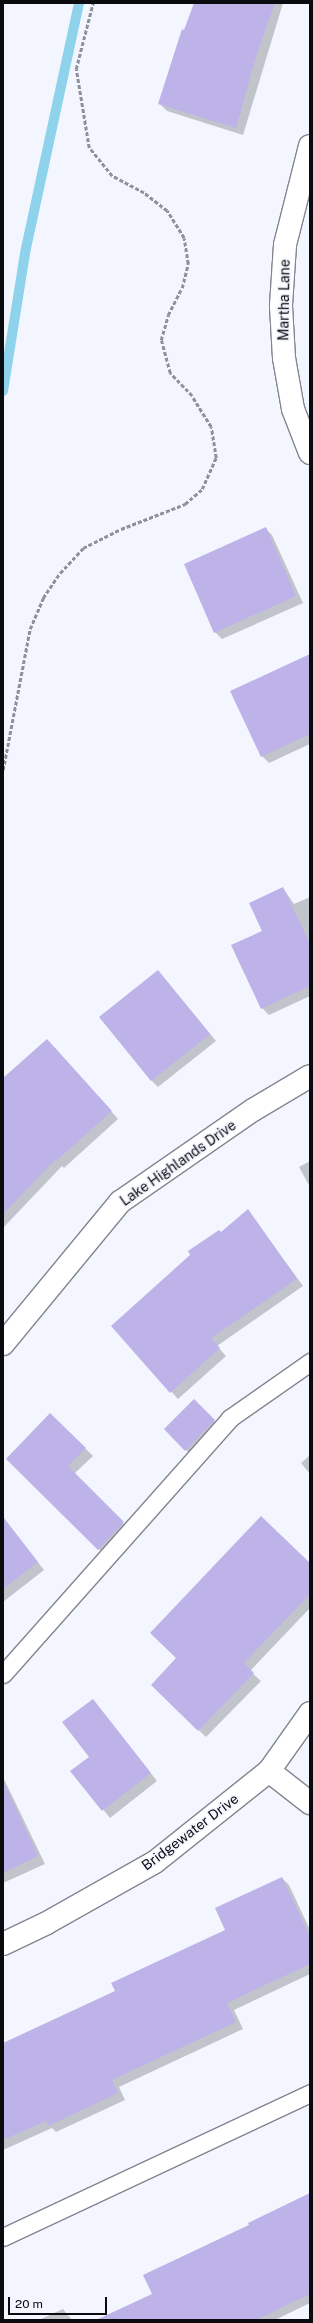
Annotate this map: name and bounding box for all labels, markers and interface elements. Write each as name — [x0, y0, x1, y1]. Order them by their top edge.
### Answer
street label: Martha Lane — [275, 259, 293, 341]
street label: Lake Highlands Drive — [117, 1117, 239, 1209]
street label: Bridgewater Drive — [138, 1790, 242, 1874]
scale bar — [10, 2289, 109, 2315]
text: 20 m — [15, 2297, 43, 2311]

